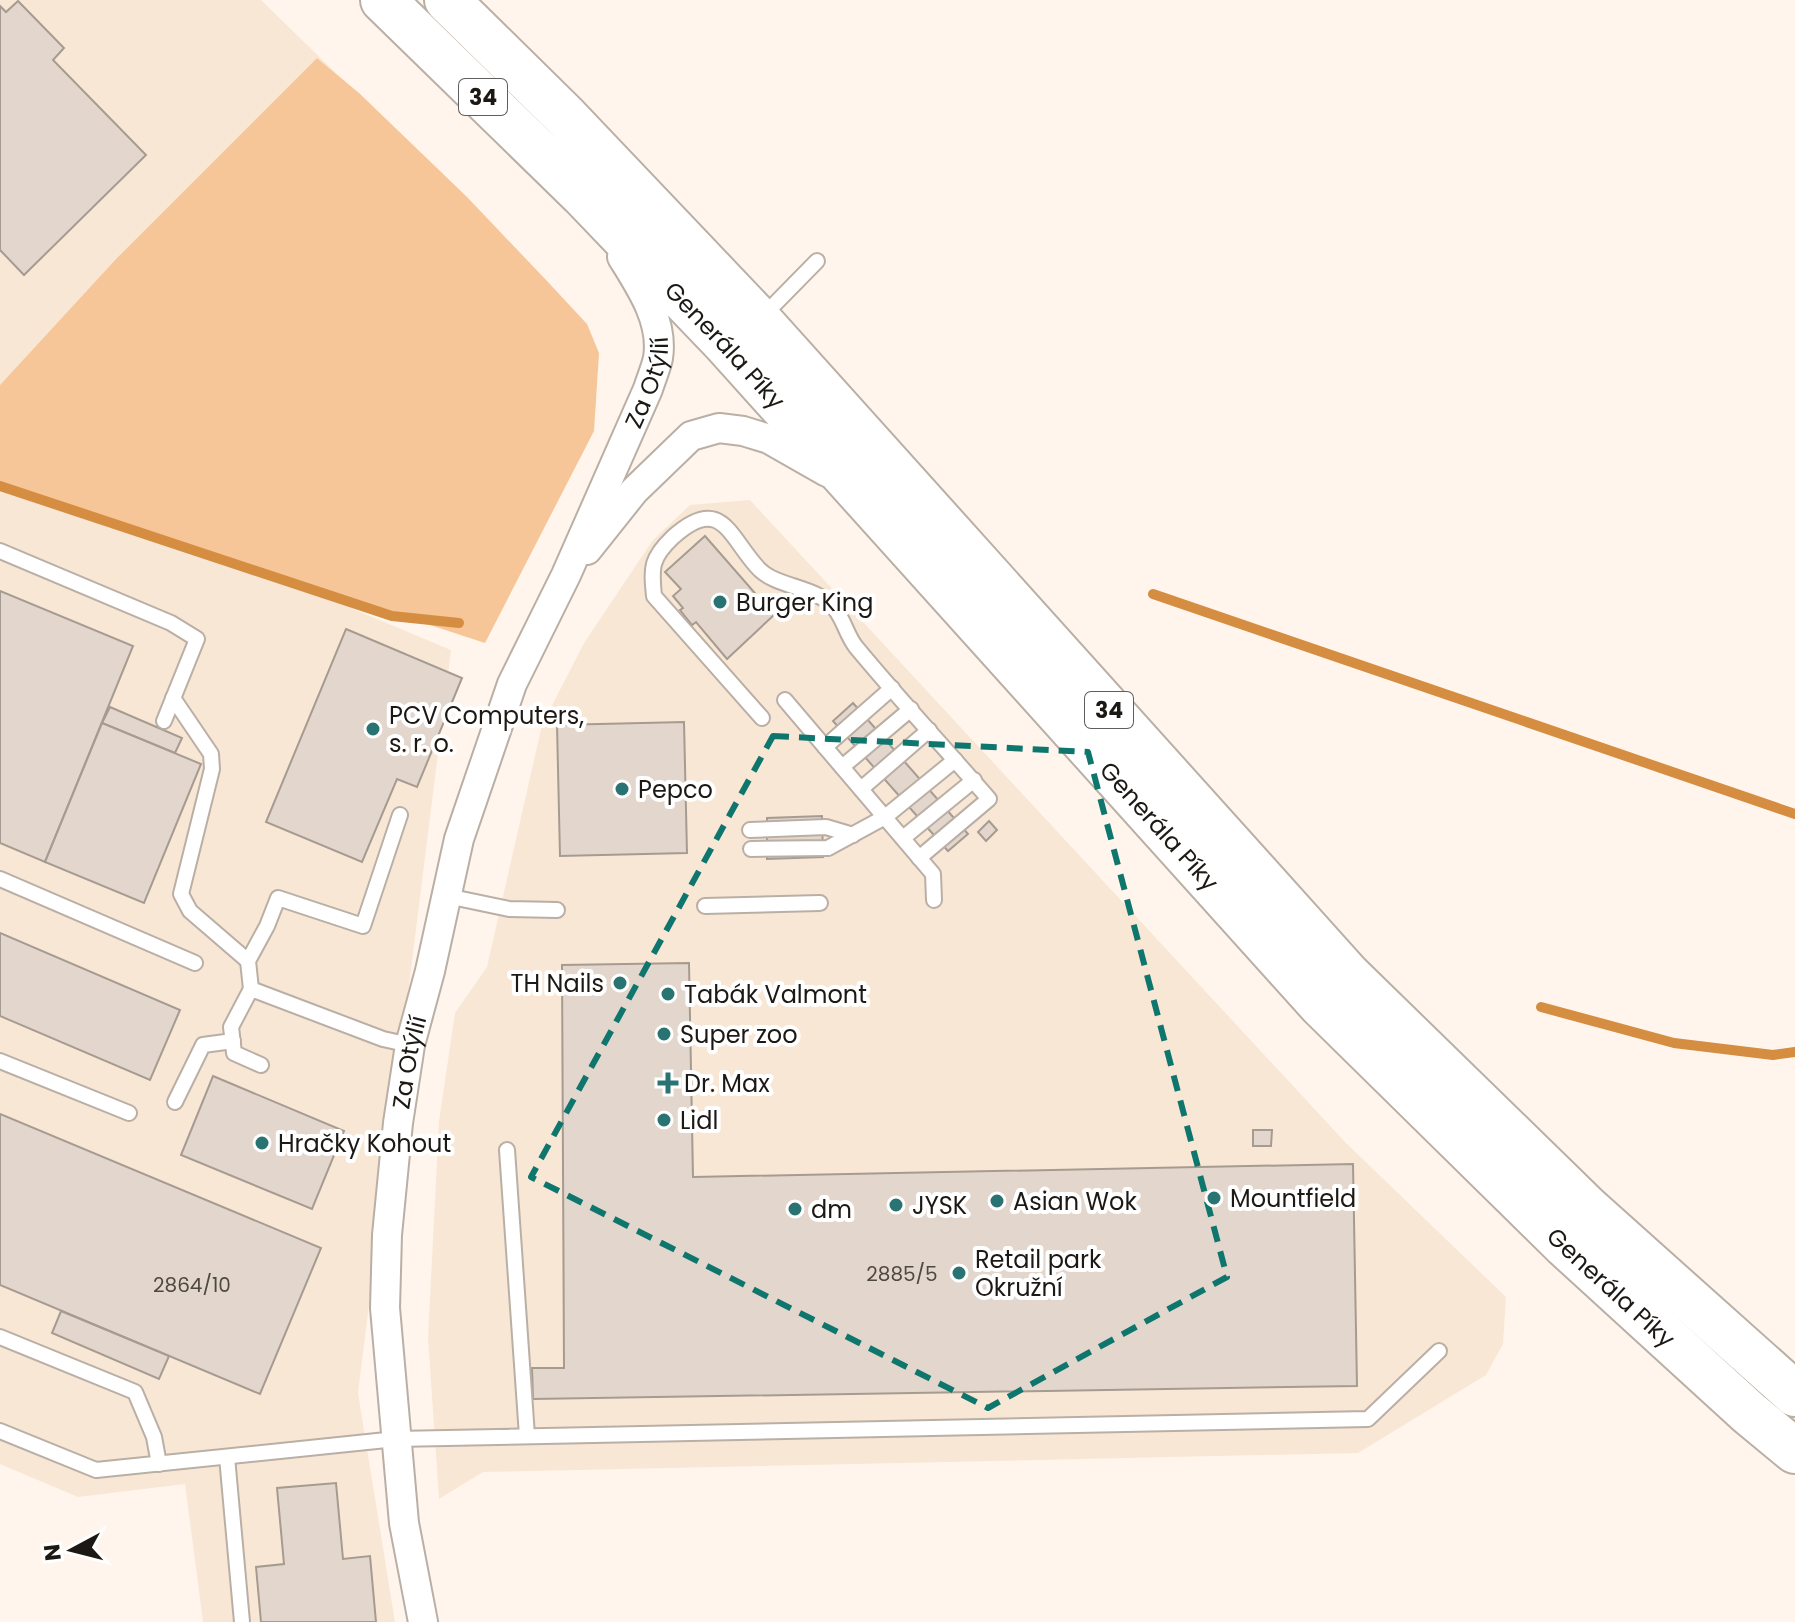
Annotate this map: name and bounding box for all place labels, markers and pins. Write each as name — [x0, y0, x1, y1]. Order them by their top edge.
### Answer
place label: Burger King — [736, 586, 873, 619]
marker: Burger King — [711, 593, 729, 611]
place label: PCV Computers, s. r. o. — [389, 699, 584, 760]
marker: PCV Computers, s. r. o. — [364, 720, 382, 738]
place label: Pepco — [638, 773, 713, 806]
marker: Pepco — [613, 780, 631, 798]
place label: TH Nails — [511, 967, 604, 1000]
marker: TH Nails — [611, 974, 629, 992]
place label: Tabák Valmont — [684, 978, 867, 1011]
marker: Tabák Valmont — [659, 985, 677, 1003]
place label: Super zoo — [680, 1018, 798, 1051]
marker: Super zoo — [655, 1025, 673, 1043]
place label: Dr. Max — [684, 1067, 770, 1100]
marker: Dr. Max — [659, 1074, 677, 1092]
place label: Lidl — [680, 1104, 718, 1137]
marker: Lidl — [655, 1111, 673, 1129]
place label: Hračky Kohout — [278, 1127, 451, 1160]
marker: Hračky Kohout — [253, 1134, 271, 1152]
place label: Mountfield — [1230, 1182, 1356, 1215]
place label: Asian Wok — [1013, 1185, 1137, 1218]
place label: JYSK — [912, 1189, 967, 1222]
marker: Mountfield — [1205, 1189, 1223, 1207]
marker: Asian Wok — [988, 1192, 1006, 1210]
place label: dm — [811, 1193, 852, 1226]
marker: JYSK — [887, 1196, 905, 1214]
marker: dm — [786, 1200, 804, 1218]
place label: Retail park Okružní — [975, 1243, 1102, 1304]
marker: Retail park Okružní — [950, 1264, 968, 1282]

